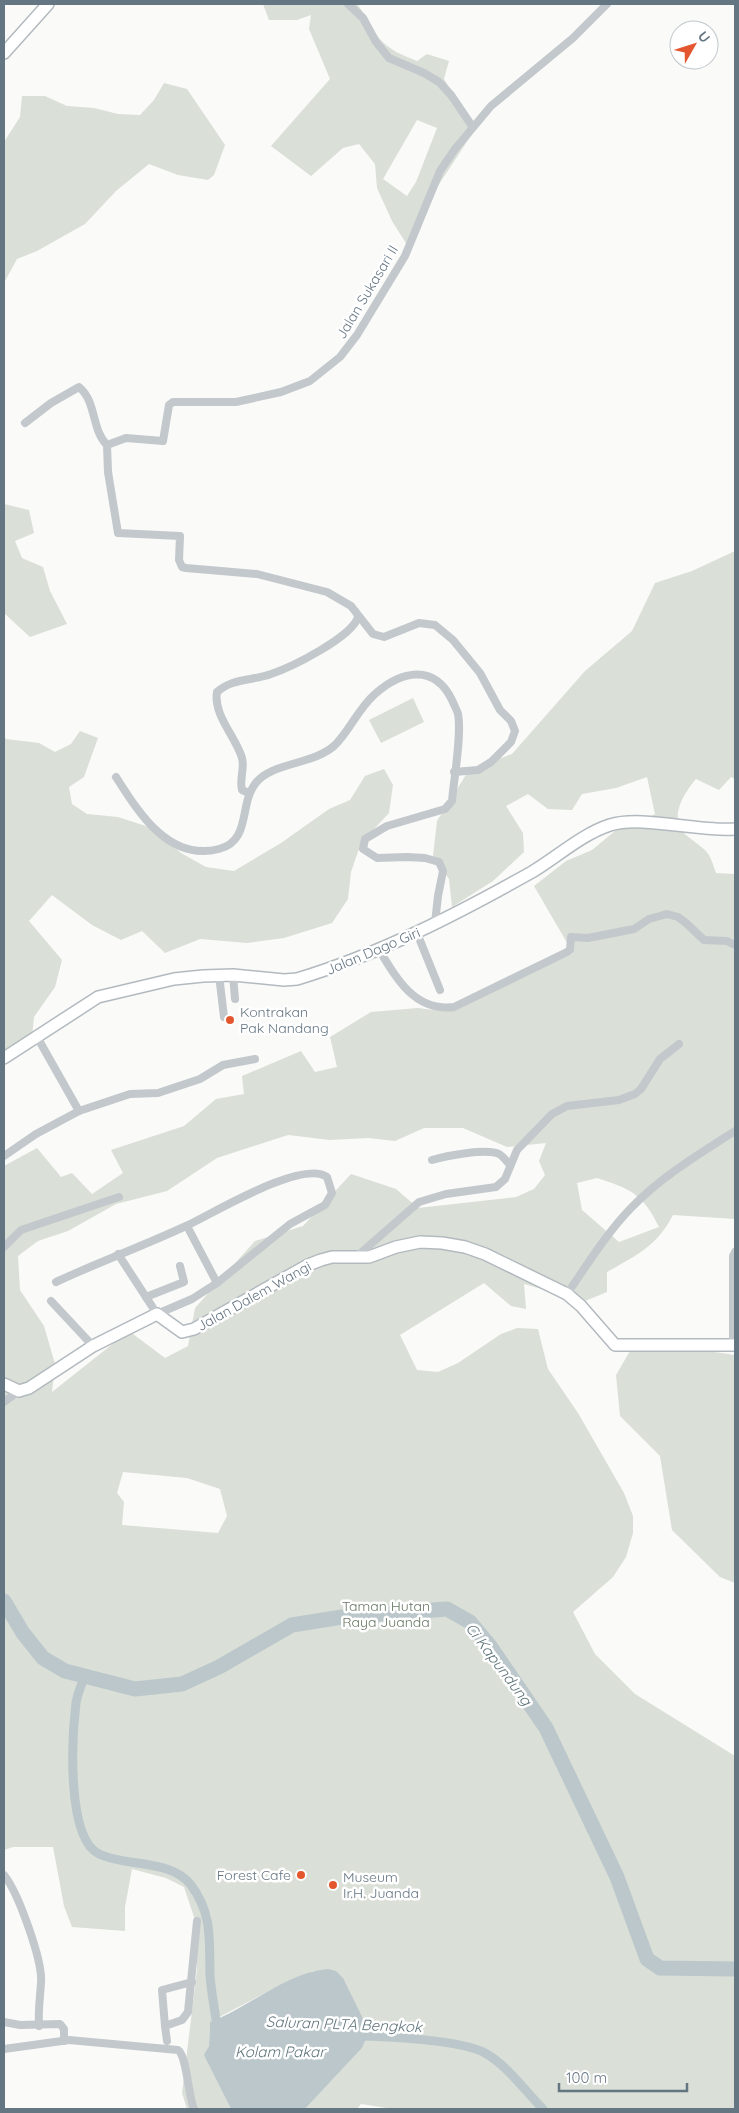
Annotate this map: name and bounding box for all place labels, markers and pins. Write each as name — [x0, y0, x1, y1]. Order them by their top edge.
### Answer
place label: Kontrakan Pak Nandang — [240, 1003, 329, 1037]
marker: Kontrakan Pak Nandang — [224, 1014, 236, 1026]
place label: Forest Cafe — [217, 1866, 291, 1884]
place label: Museum Ir.H. Juanda — [343, 1868, 419, 1902]
marker: Forest Cafe — [295, 1869, 307, 1881]
marker: Museum Ir.H. Juanda — [327, 1879, 339, 1891]

